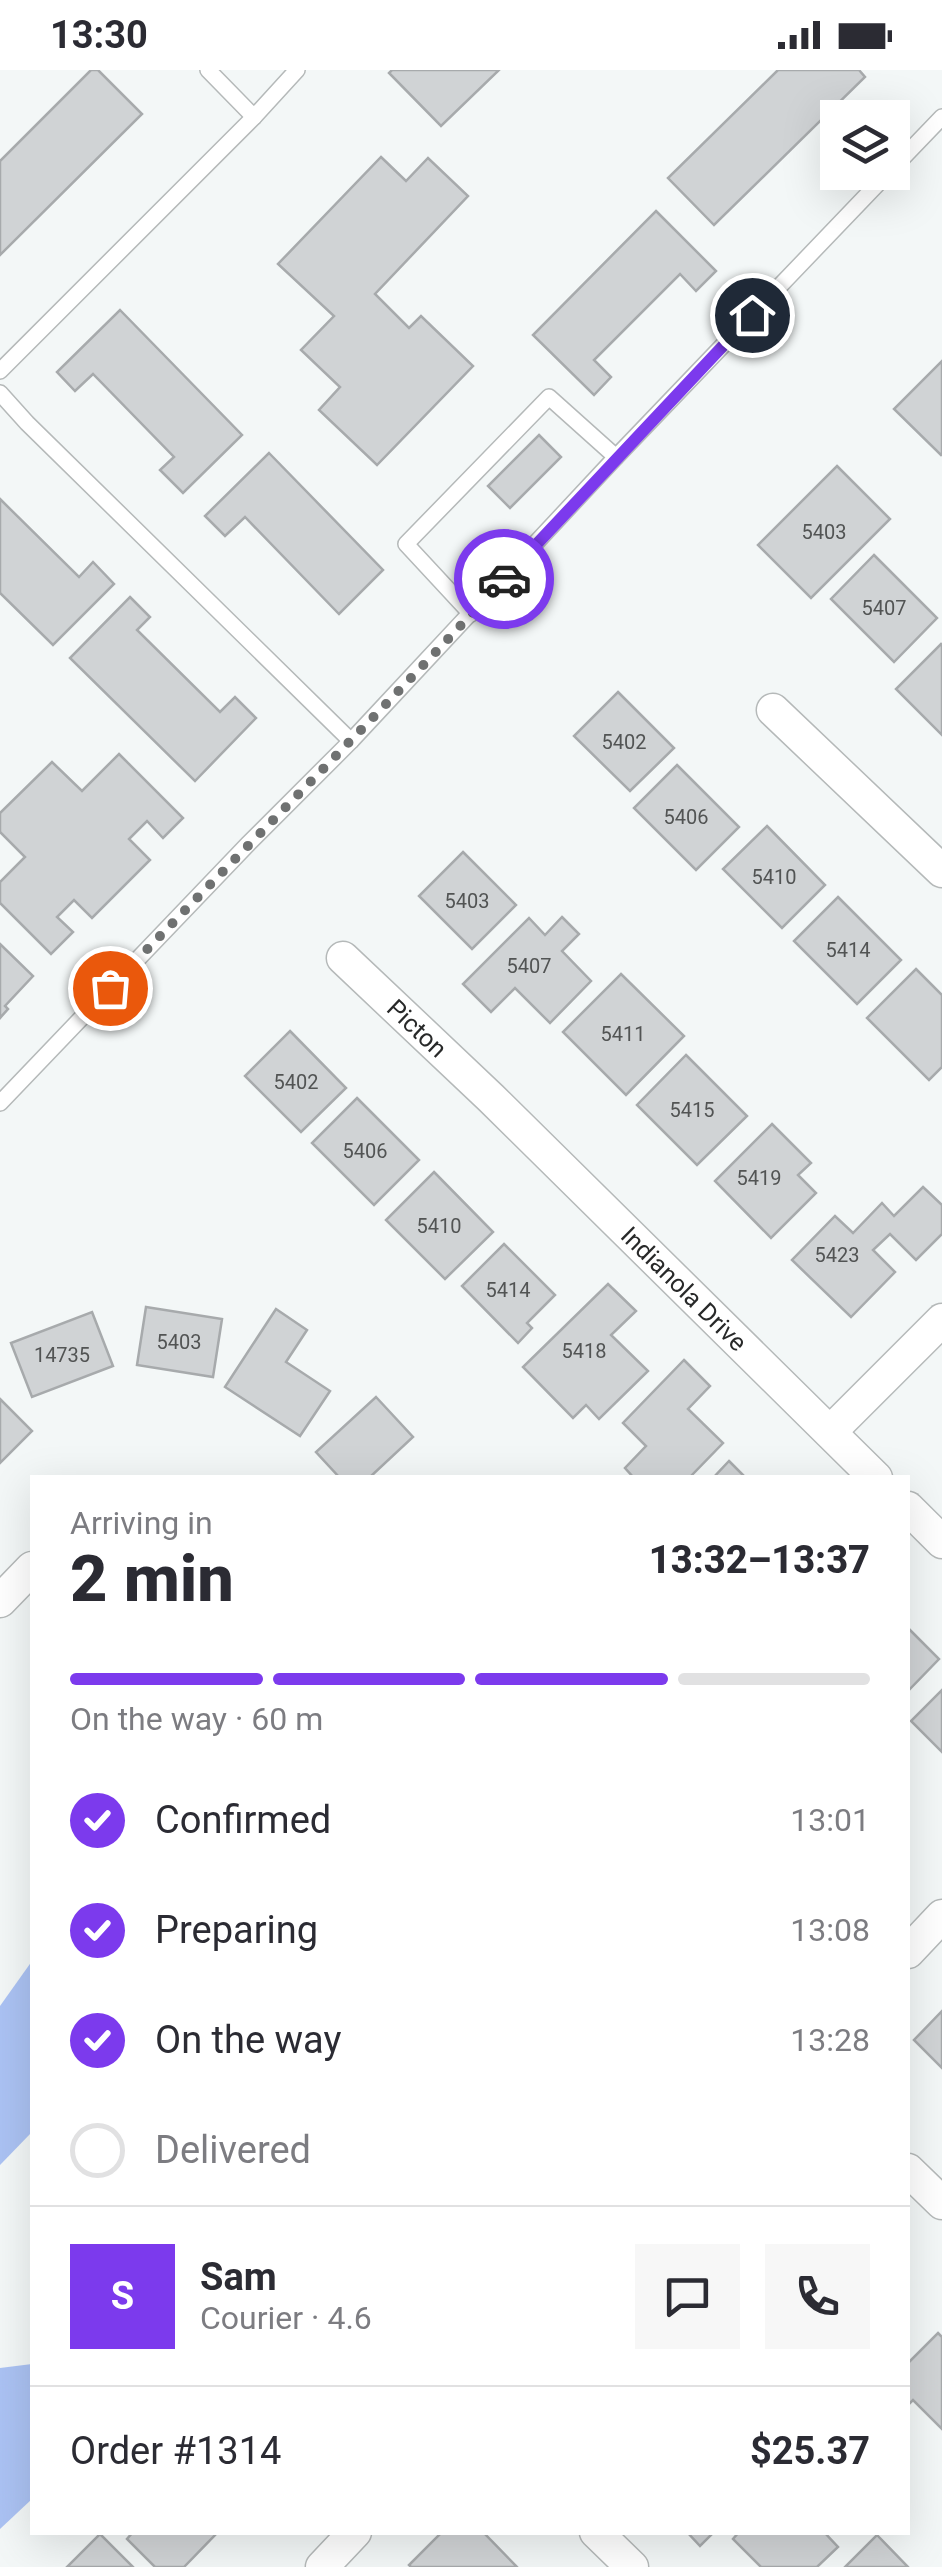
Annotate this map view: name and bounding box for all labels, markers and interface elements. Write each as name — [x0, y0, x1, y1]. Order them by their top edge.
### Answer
text: 13:30 — [50, 13, 148, 57]
map controls — [820, 100, 910, 190]
button: layers — [820, 100, 910, 190]
pin — [710, 273, 795, 358]
icon: home — [725, 288, 780, 343]
house number: 5403 — [802, 520, 846, 544]
courier — [454, 529, 554, 629]
icon: car — [477, 552, 532, 607]
house number: 5407 — [862, 596, 906, 620]
house number: 5402 — [602, 730, 646, 754]
house number: 5406 — [664, 805, 708, 829]
house number: 5410 — [752, 865, 796, 889]
house number: 5403 — [445, 889, 489, 913]
house number: 5414 — [826, 938, 870, 962]
pin — [68, 946, 153, 1031]
house number: 5407 — [507, 954, 551, 978]
icon: bag — [83, 961, 138, 1016]
street label: Picton — [381, 994, 453, 1063]
house number: 5411 — [601, 1022, 645, 1046]
house number: 5402 — [274, 1070, 318, 1094]
house number: 5415 — [670, 1098, 714, 1122]
house number: 5406 — [343, 1139, 387, 1163]
house number: 5419 — [737, 1166, 781, 1190]
house number: 5410 — [417, 1214, 461, 1238]
street label: Indianola Drive — [615, 1221, 752, 1357]
house number: 5423 — [815, 1243, 859, 1267]
house number: 5414 — [486, 1278, 530, 1302]
house number: 5403 — [157, 1330, 201, 1354]
house number: 5418 — [562, 1339, 606, 1363]
house number: 14735 — [34, 1343, 90, 1367]
text: Arriving in — [70, 1504, 213, 1542]
text: 13:32–13:37 — [649, 1538, 870, 1582]
text: 2 min — [70, 1541, 234, 1617]
text: On the way · 60 m — [70, 1700, 323, 1738]
icon: check — [70, 1793, 125, 1848]
text: Confirmed — [155, 1798, 331, 1842]
text: 13:01 — [790, 1801, 870, 1839]
icon: check — [70, 1903, 125, 1958]
text: Preparing — [155, 1908, 318, 1952]
text: 13:08 — [790, 1911, 870, 1949]
icon: check — [70, 2013, 125, 2068]
text: On the way — [155, 2018, 341, 2062]
text: 13:28 — [790, 2021, 870, 2059]
text: Delivered — [155, 2128, 311, 2172]
button: chat — [635, 2244, 740, 2349]
button: phone — [765, 2244, 870, 2349]
text: Sam — [200, 2255, 277, 2299]
text: S — [111, 2274, 134, 2318]
text: Courier · 4.6 — [200, 2299, 372, 2337]
text: Order #1314 — [70, 2429, 281, 2473]
text: $25.37 — [750, 2429, 870, 2473]

